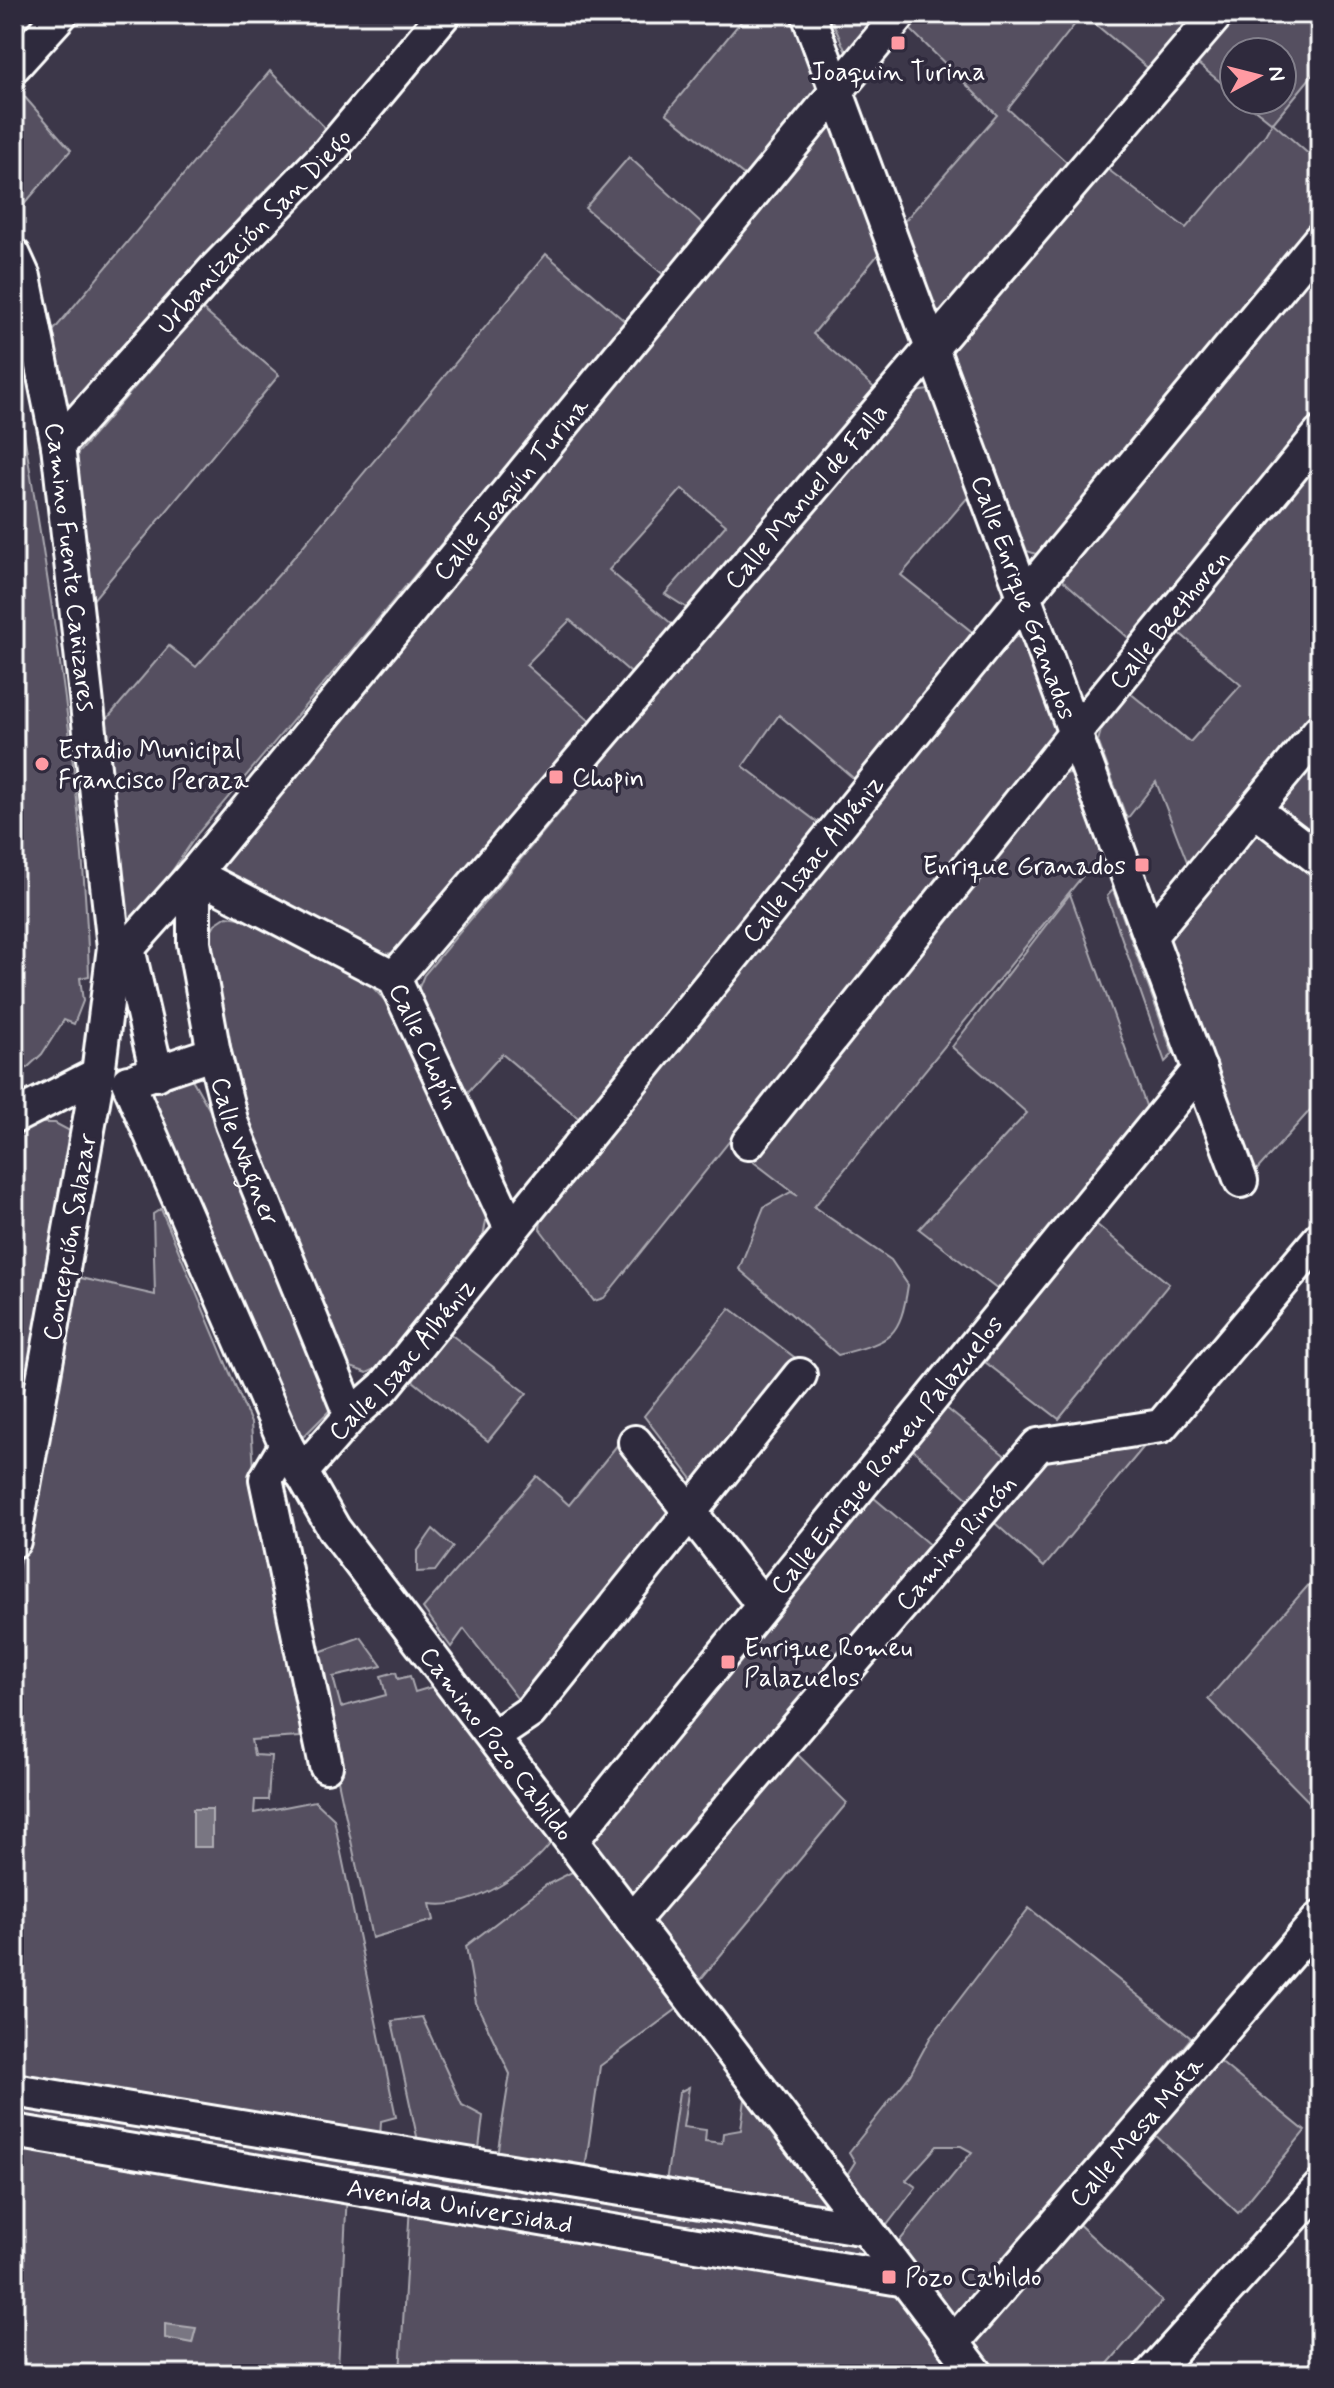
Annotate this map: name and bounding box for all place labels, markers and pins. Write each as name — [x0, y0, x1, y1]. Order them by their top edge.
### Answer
marker: Joaquin Turina — [889, 34, 907, 52]
place label: Joaquin Turina — [810, 56, 986, 90]
place label: Estadio Municipal Francisco Peraza — [58, 734, 249, 798]
marker: Estadio Municipal Francisco Peraza — [33, 755, 51, 773]
place label: Chopin — [572, 762, 644, 796]
marker: Chopin — [547, 768, 565, 786]
place label: Enrique Granados — [922, 850, 1126, 884]
marker: Enrique Granados — [1133, 856, 1151, 874]
place label: Enrique Romeu Palazuelos — [744, 1632, 913, 1696]
marker: Enrique Romeu Palazuelos — [719, 1653, 737, 1671]
place label: Pozo Cabildo — [905, 2262, 1042, 2296]
marker: Pozo Cabildo — [880, 2268, 898, 2286]

